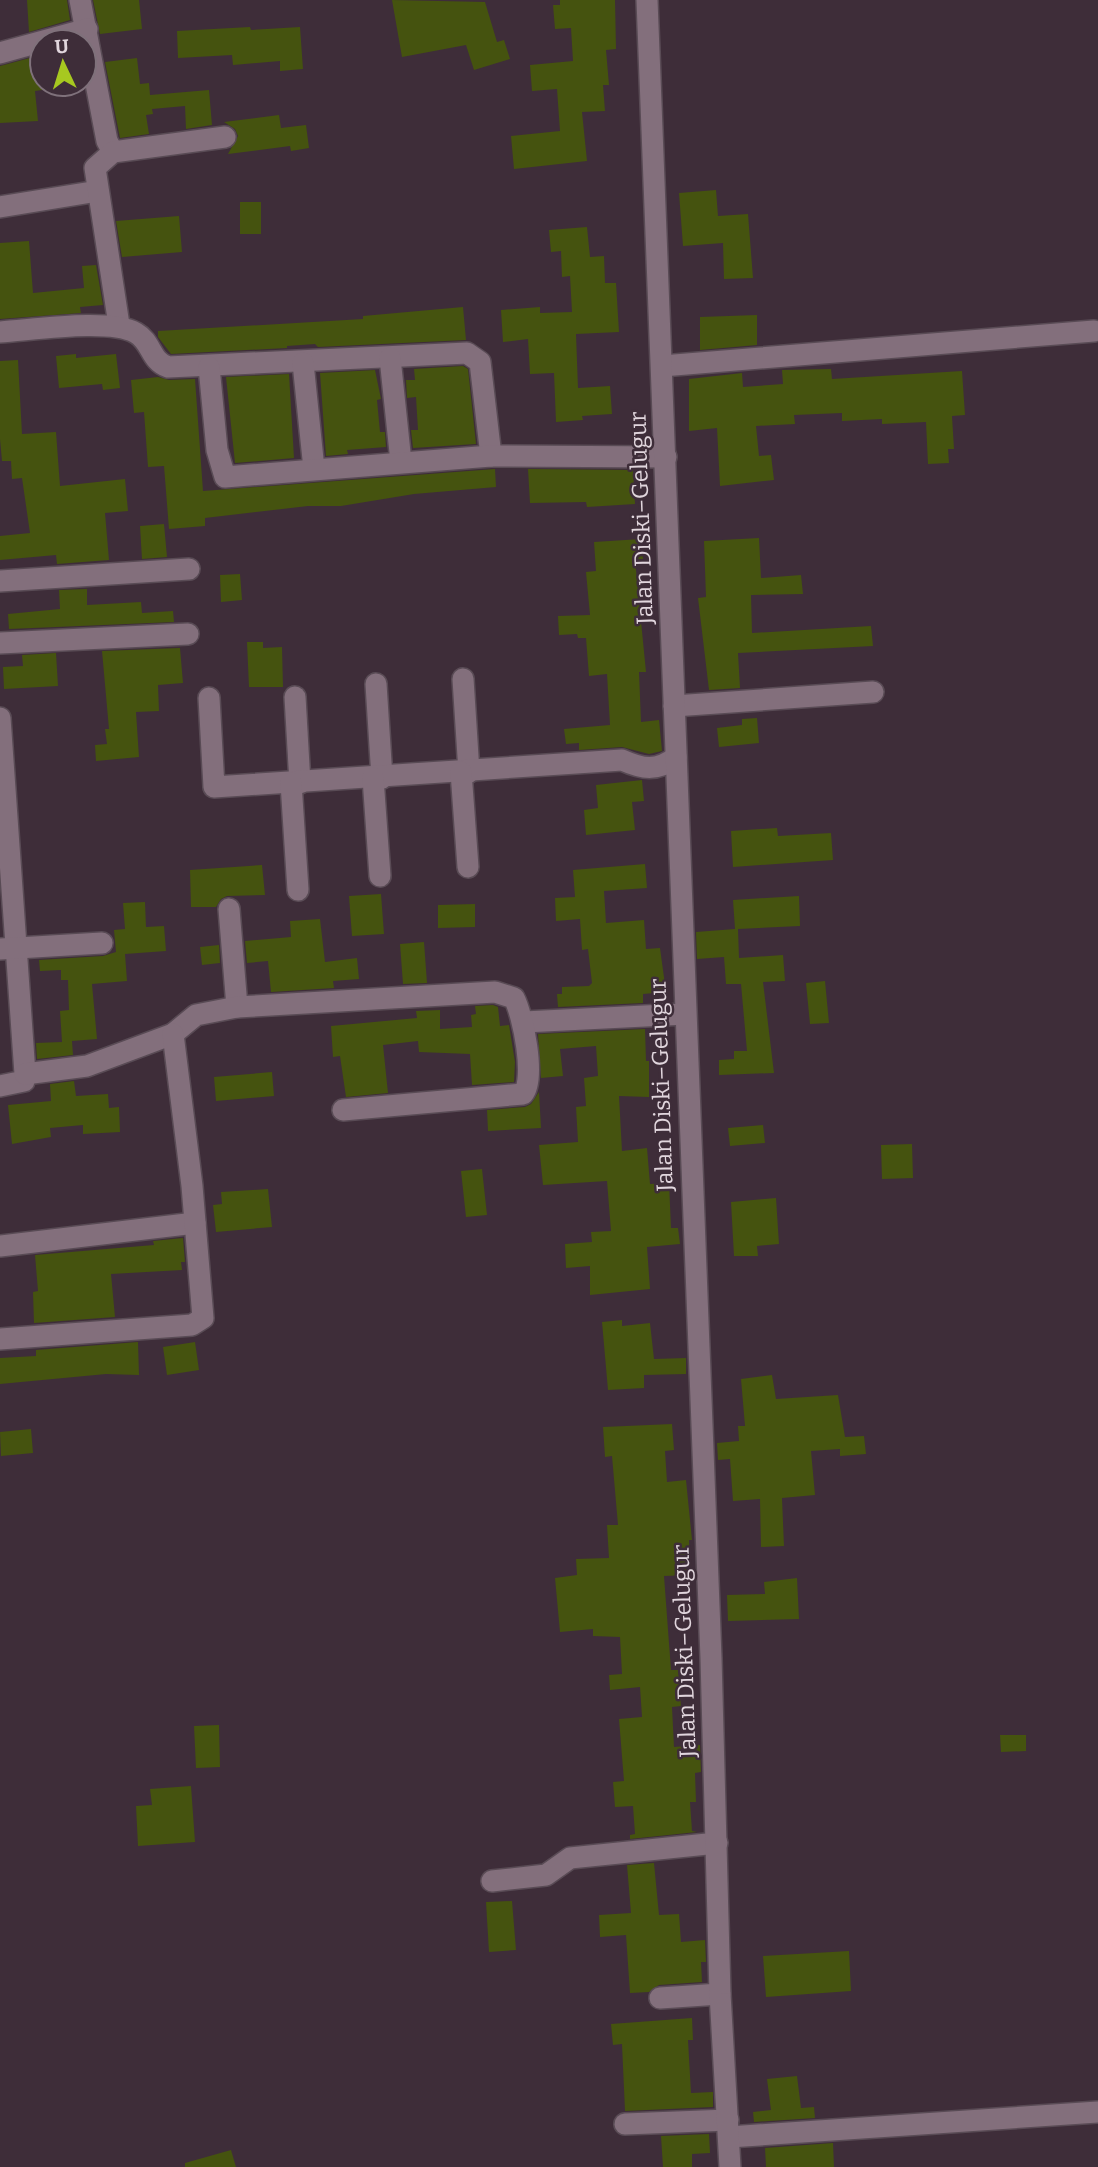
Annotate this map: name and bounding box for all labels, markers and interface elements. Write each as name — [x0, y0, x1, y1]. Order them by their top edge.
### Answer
north arrow — [28, 28, 98, 98]
text: U — [54, 35, 70, 59]
street label: Jalan Diski–Gelugur — [623, 411, 659, 626]
street label: Jalan Diski–Gelugur — [643, 978, 679, 1193]
street label: Jalan Diski–Gelugur — [666, 1544, 702, 1759]

